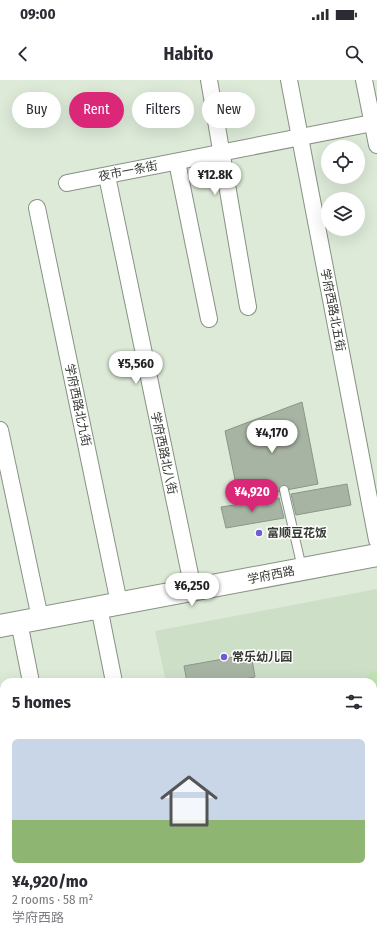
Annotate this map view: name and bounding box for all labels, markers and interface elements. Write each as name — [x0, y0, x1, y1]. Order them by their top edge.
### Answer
text: 09:00 — [20, 5, 56, 23]
icon: back — [12, 43, 34, 65]
text: Habito — [164, 43, 213, 65]
icon: search — [343, 43, 365, 65]
chip: Buy — [12, 92, 61, 128]
chip: Rent — [69, 92, 124, 128]
chip: Filters — [132, 92, 194, 128]
chip: New — [202, 92, 255, 128]
map controls — [321, 140, 365, 236]
button: locate — [321, 140, 365, 184]
street label: 夜市一条街 — [97, 158, 159, 184]
pin: ¥12.8K — [182, 162, 248, 196]
text: ¥12.8K — [197, 167, 233, 182]
button: layers — [321, 192, 365, 236]
street label: 学府西路北五街 — [318, 267, 348, 353]
pin: ¥5,560 — [103, 351, 169, 385]
text: ¥5,560 — [118, 356, 154, 371]
street label: 学府西路北九街 — [62, 362, 94, 448]
street label: 学府西路北八街 — [148, 410, 180, 496]
pin: ¥4,170 — [239, 420, 305, 454]
text: ¥4,170 — [256, 425, 288, 440]
pin: ¥4,920 — [219, 479, 285, 513]
text: ¥4,920 — [234, 484, 270, 499]
place label: 富顺豆花饭 — [267, 526, 327, 540]
marker: 富顺豆花饭 — [254, 528, 264, 538]
street label: 学府西路 — [246, 564, 296, 586]
pin: ¥6,250 — [159, 573, 225, 607]
text: ¥6,250 — [174, 578, 210, 593]
place label: 常乐幼儿园 — [232, 650, 292, 664]
marker: 常乐幼儿园 — [219, 652, 229, 662]
icon: filters — [343, 691, 365, 713]
text: 5 homes — [12, 692, 71, 713]
icon: home — [153, 765, 225, 837]
text: ¥4,920/mo — [12, 871, 88, 892]
text: 2 rooms · 58 m² — [12, 892, 93, 907]
text: 学府西路 — [12, 910, 64, 925]

